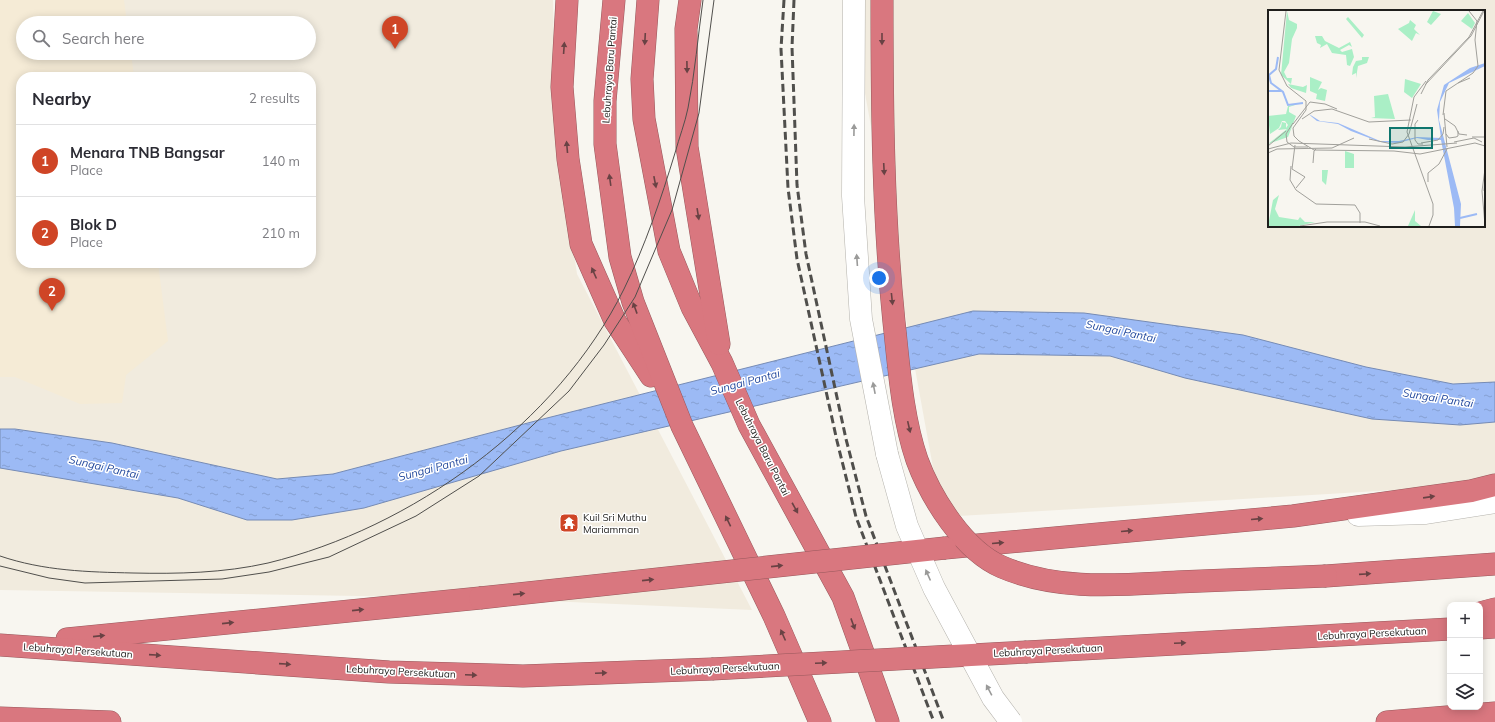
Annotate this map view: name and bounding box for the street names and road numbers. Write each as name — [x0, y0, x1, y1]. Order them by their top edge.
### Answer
street label: Lebuhraya Baru Pantai — [599, 16, 620, 124]
street label: Lebuhraya Baru Pantai — [733, 397, 793, 498]
street label: Lebuhraya Persekutuan — [1317, 624, 1427, 643]
street label: Lebuhraya Persekutuan — [23, 640, 133, 661]
street label: Lebuhraya Persekutuan — [993, 641, 1103, 660]
street label: Lebuhraya Persekutuan — [670, 659, 780, 678]
street label: Lebuhraya Persekutuan — [346, 662, 456, 681]

